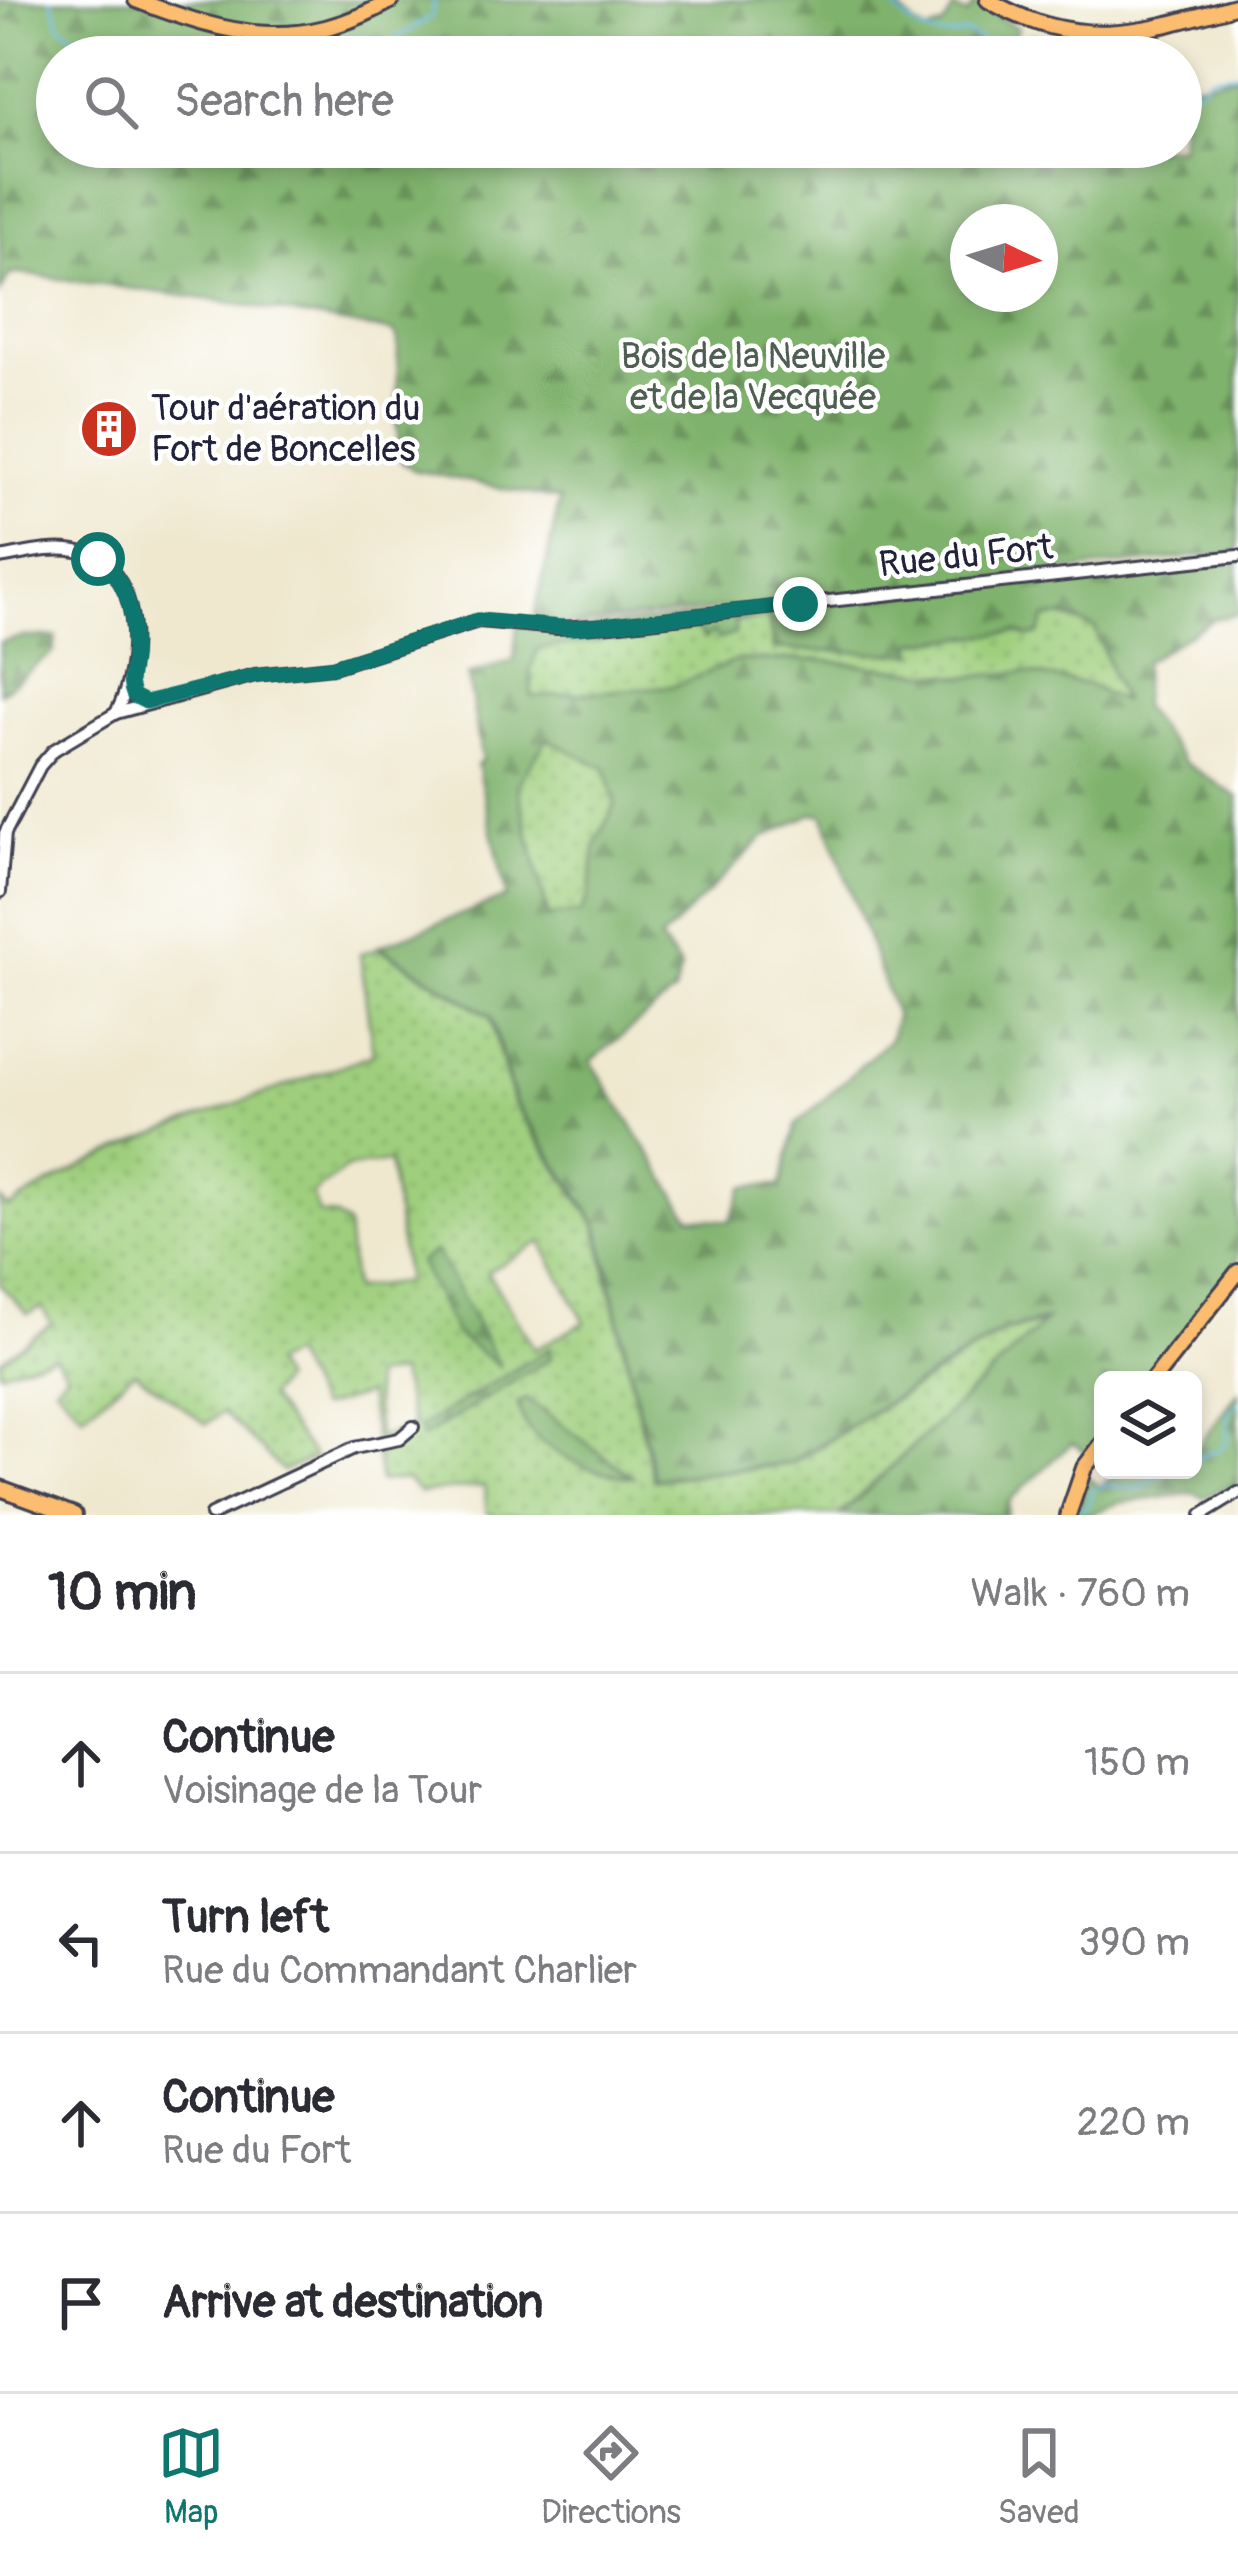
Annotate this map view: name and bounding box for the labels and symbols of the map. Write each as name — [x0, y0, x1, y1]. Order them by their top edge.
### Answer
north arrow — [950, 204, 1058, 312]
park label: Bois de la Neuville et de la Vecquée — [621, 334, 885, 420]
place label: Tour d'aération du Fort de Boncelles — [151, 386, 420, 472]
building icon: Tour d'aération du Fort de Boncelles — [78, 398, 140, 460]
street label: Rue du Fort — [877, 524, 1056, 588]
route start — [71, 532, 125, 586]
route end — [773, 577, 827, 631]

